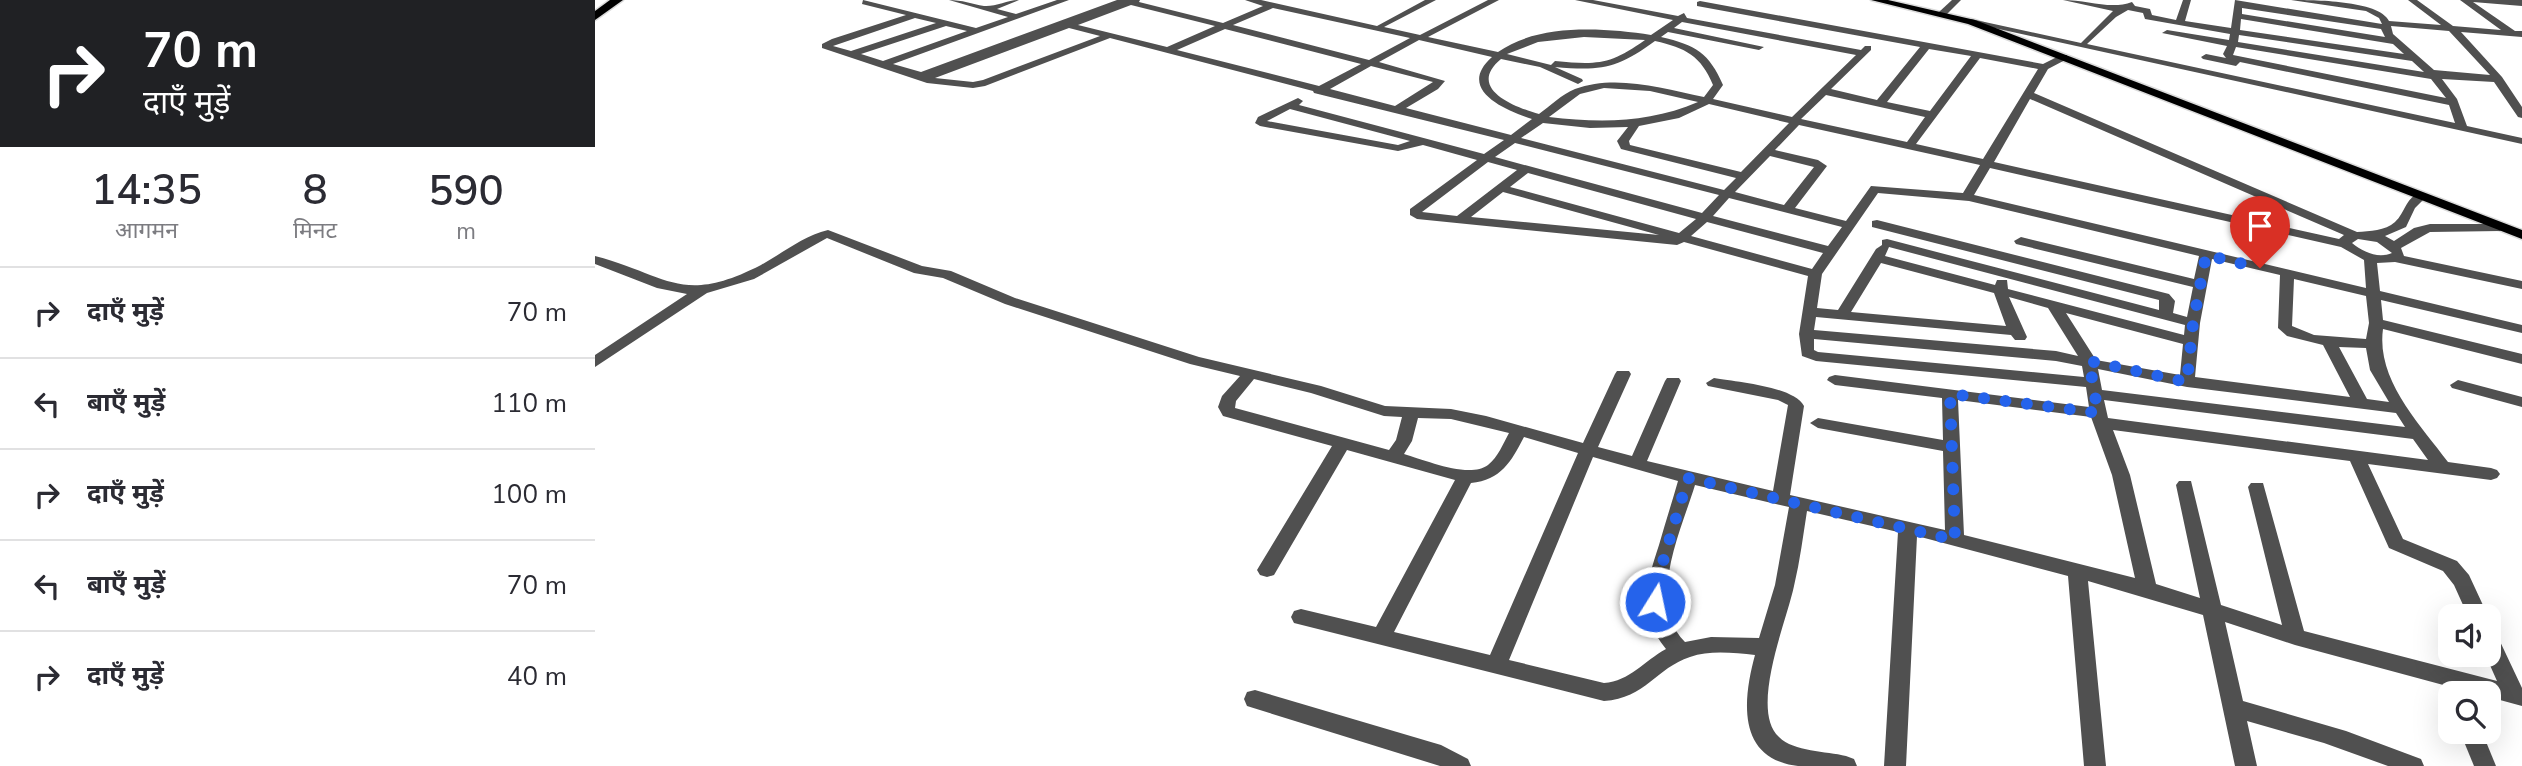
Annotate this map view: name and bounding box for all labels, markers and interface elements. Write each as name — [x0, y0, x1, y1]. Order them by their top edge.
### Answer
text: 70 m — [143, 17, 258, 84]
icon: right — [28, 28, 119, 119]
text: दाएँ मुड़ें — [143, 81, 230, 124]
text: 14:35 — [91, 162, 202, 219]
text: 8 — [302, 162, 328, 219]
text: 590 — [428, 163, 504, 220]
pin — [2230, 196, 2290, 268]
icon: arrive — [2241, 207, 2279, 245]
text: आगमन — [115, 215, 178, 246]
text: मिनट — [293, 215, 337, 246]
text: m — [456, 216, 476, 247]
icon: right — [28, 294, 66, 332]
text: दाएँ मुड़ें — [87, 294, 164, 329]
text: 70 m — [507, 295, 567, 330]
icon: left — [28, 385, 66, 423]
text: बाएँ मुड़ें — [87, 385, 165, 420]
text: 110 m — [491, 386, 567, 421]
icon: right — [28, 476, 66, 514]
text: दाएँ मुड़ें — [87, 476, 164, 511]
text: 100 m — [491, 477, 567, 512]
position arrow — [1618, 565, 1692, 639]
icon: left — [28, 567, 66, 605]
text: बाएँ मुड़ें — [87, 567, 165, 602]
text: 70 m — [507, 568, 567, 603]
map controls — [2438, 604, 2501, 744]
button: sound — [2438, 604, 2501, 667]
icon: right — [28, 658, 66, 696]
text: दाएँ मुड़ें — [87, 658, 164, 693]
text: 40 m — [507, 659, 567, 694]
button: search — [2438, 681, 2501, 744]

